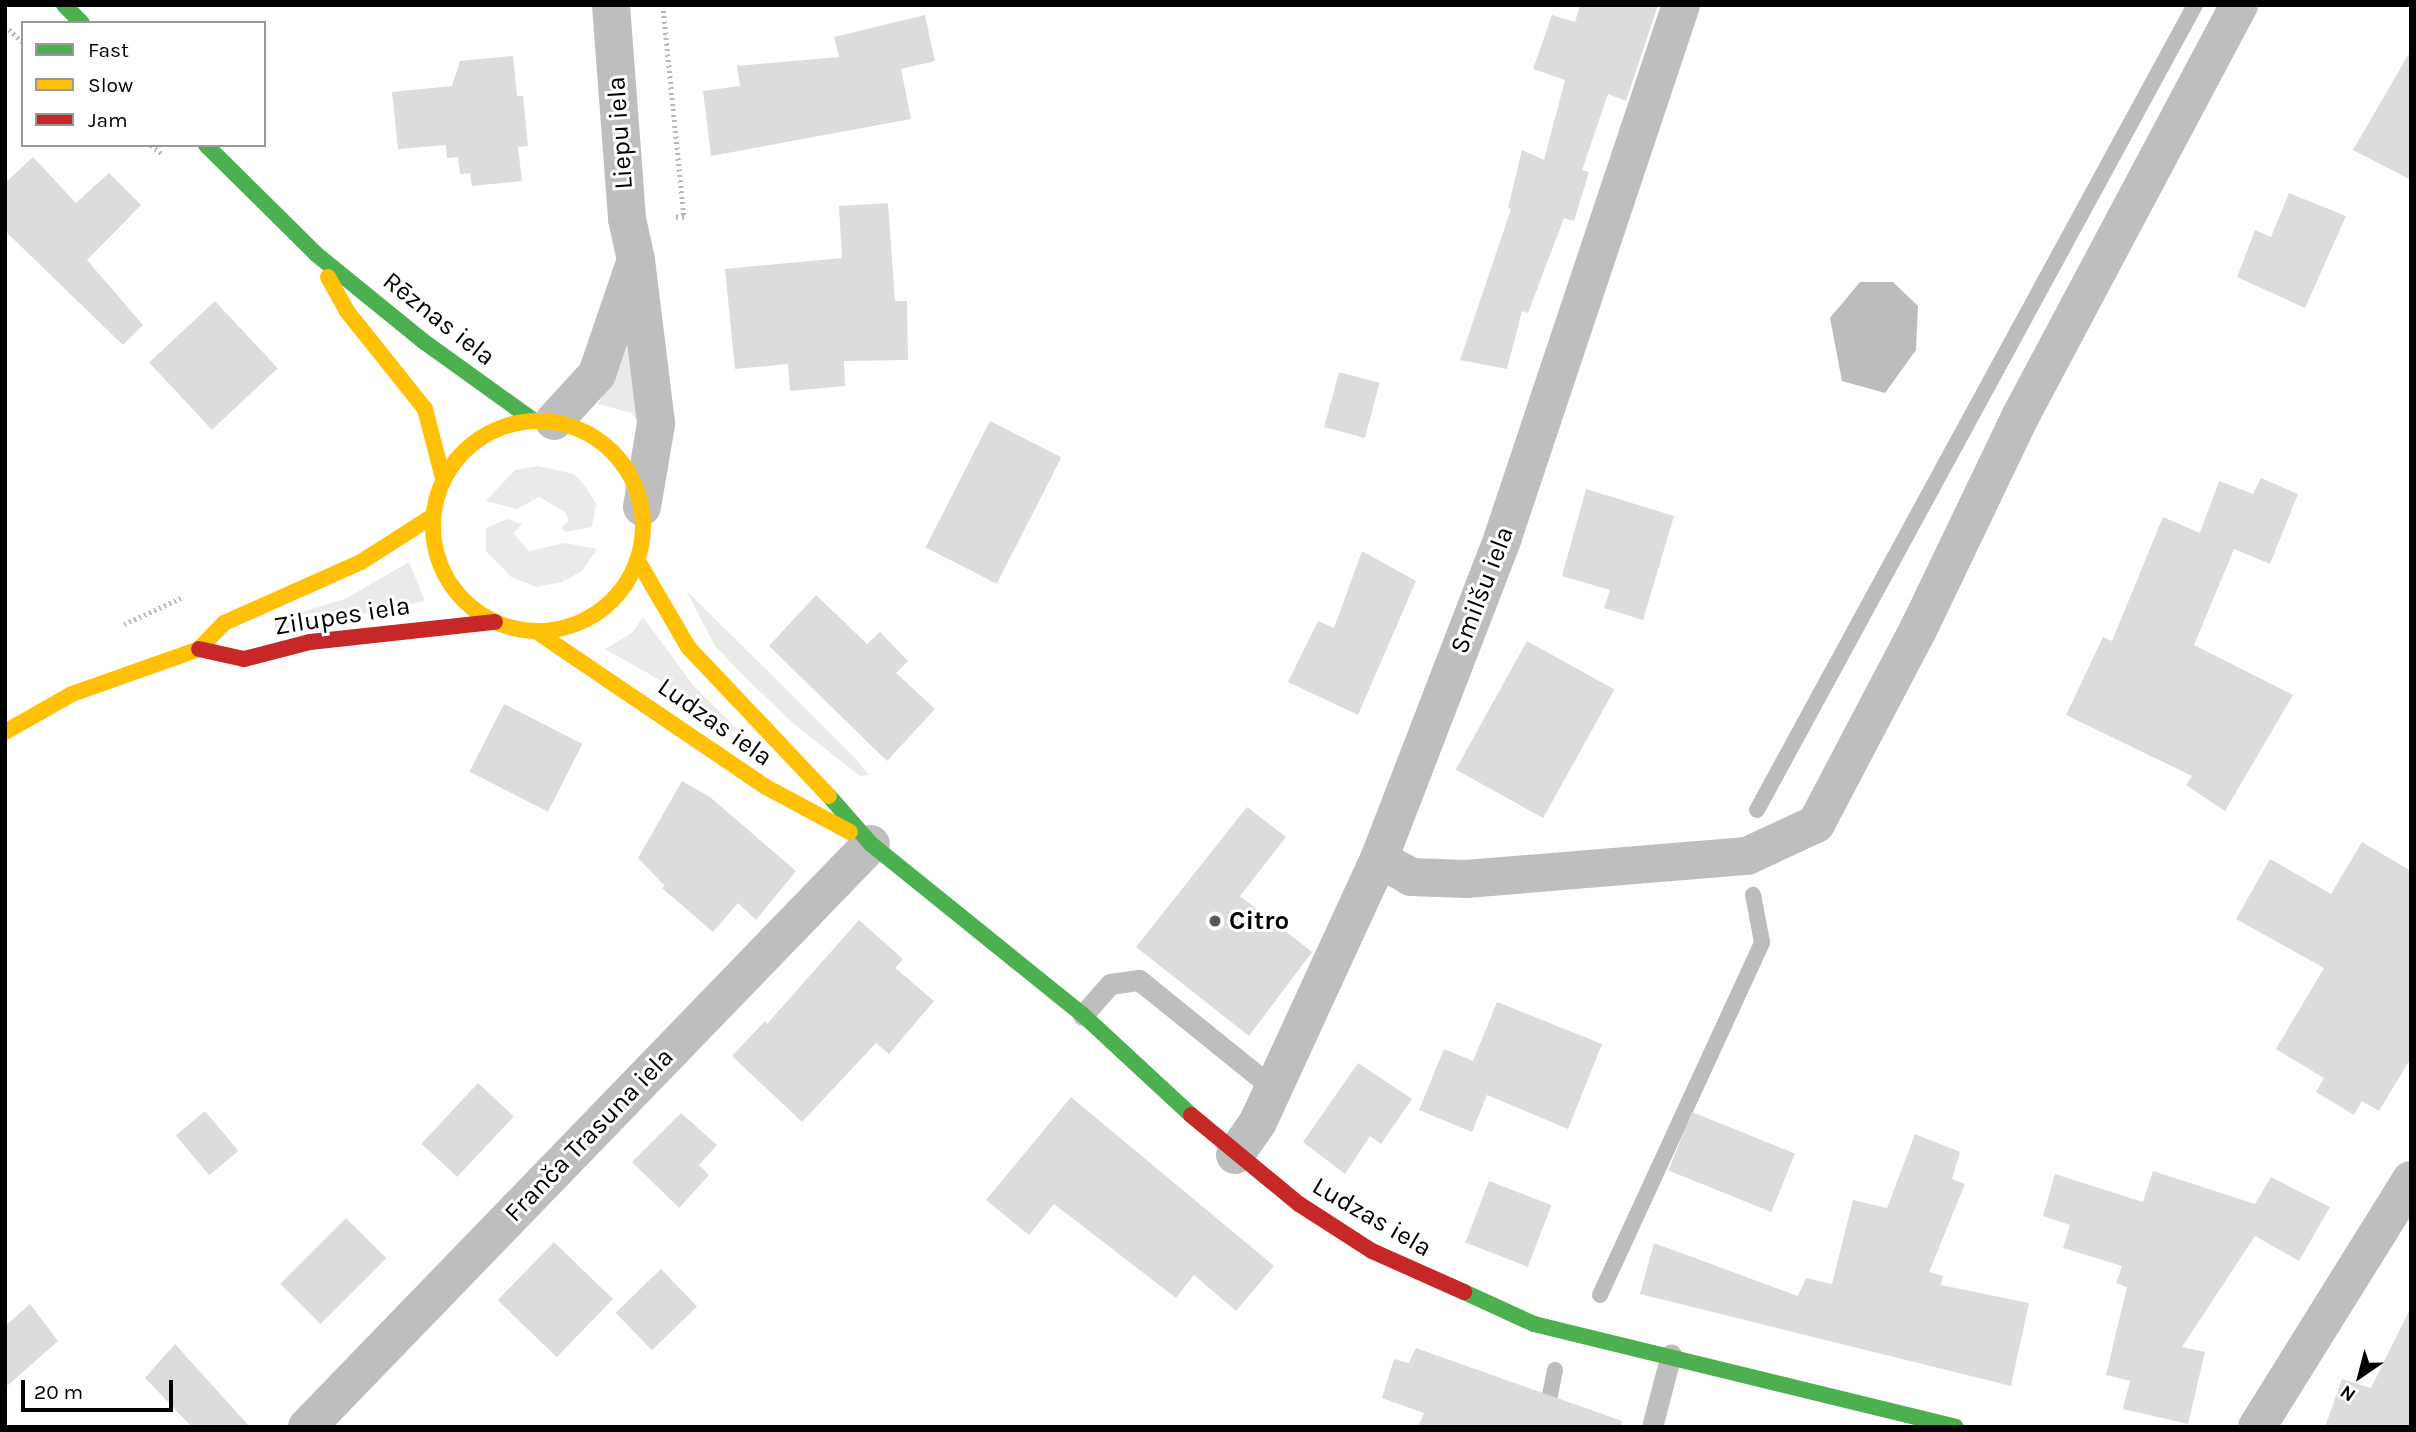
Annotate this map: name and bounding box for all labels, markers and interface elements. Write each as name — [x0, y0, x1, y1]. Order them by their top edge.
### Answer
legend — [21, 21, 266, 147]
text: Fast — [88, 38, 129, 62]
text: Slow — [88, 73, 133, 97]
street label: Liepu iela — [600, 76, 640, 190]
text: Jam — [88, 108, 128, 132]
street label: Rēznas iela — [377, 265, 501, 373]
street label: Smilšu iela — [1444, 522, 1520, 658]
street label: Zilupes iela — [272, 590, 412, 642]
street label: Ludzas iela — [652, 671, 778, 773]
place label: Citro — [1229, 905, 1289, 937]
marker: Citro — [1207, 913, 1223, 929]
street label: Franča Trasuna iela — [498, 1041, 680, 1229]
street label: Ludzas iela — [1307, 1170, 1437, 1264]
north arrow — [2325, 1341, 2395, 1411]
scale bar — [24, 1366, 177, 1410]
text: 20 m — [34, 1380, 83, 1404]
text: N — [2336, 1380, 2360, 1406]

